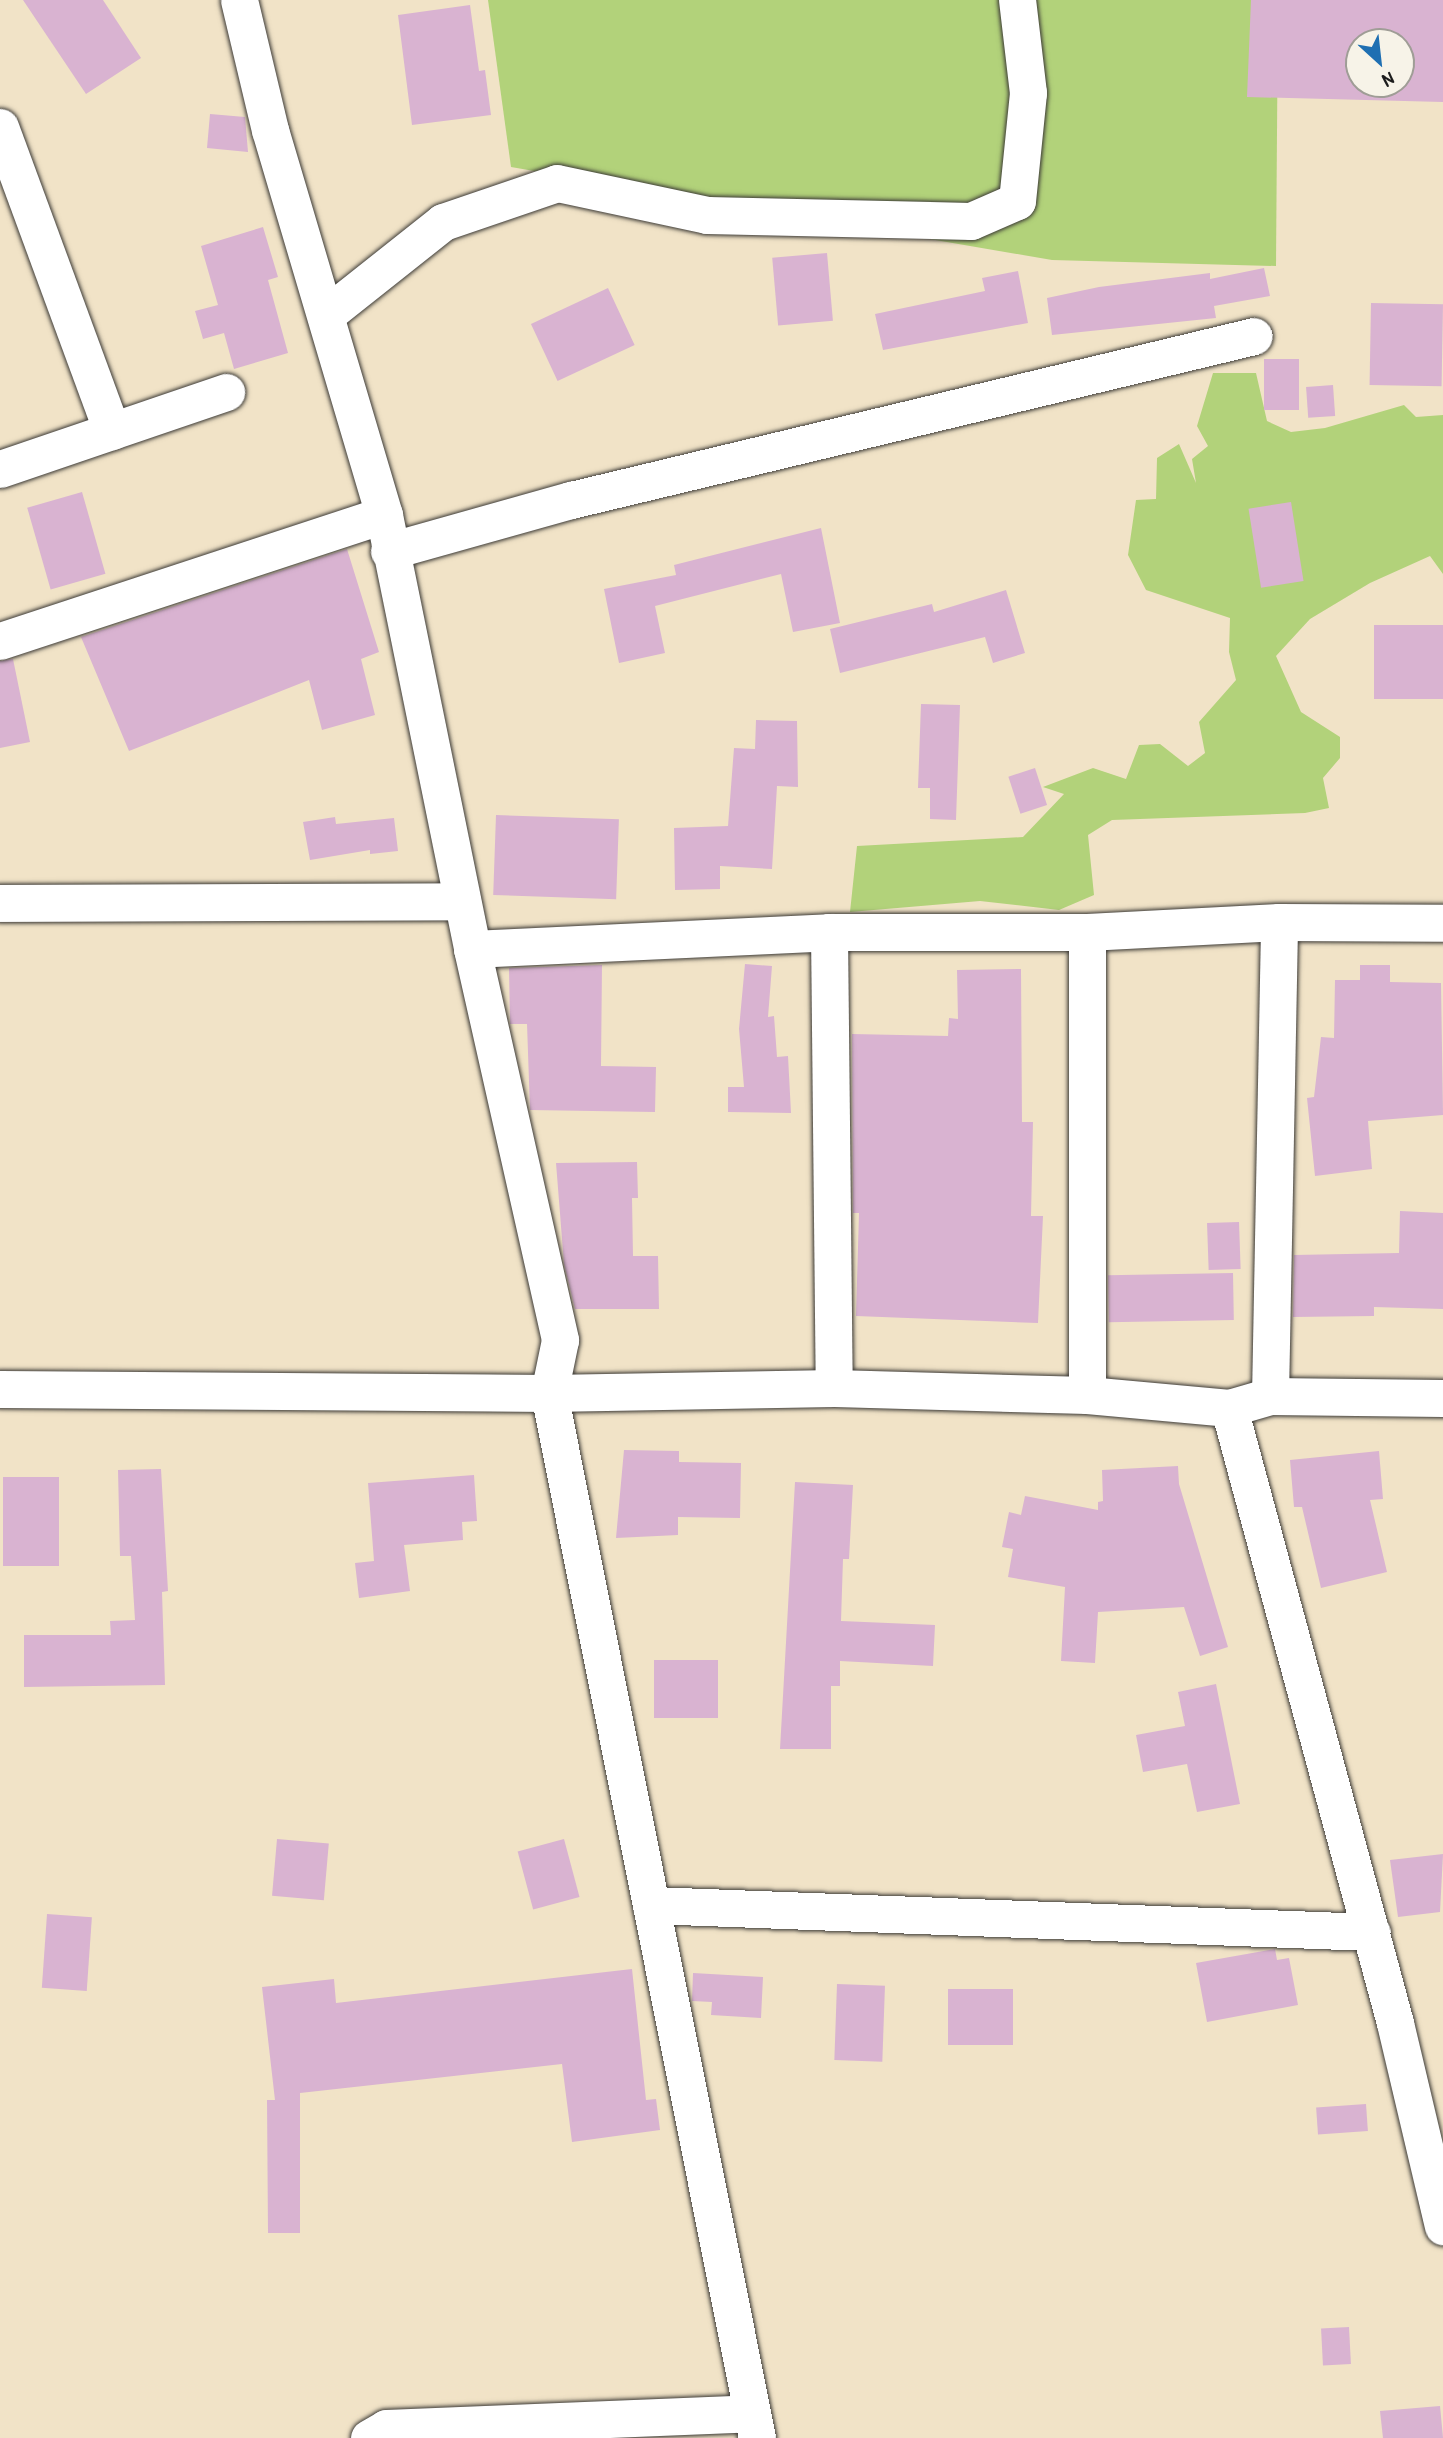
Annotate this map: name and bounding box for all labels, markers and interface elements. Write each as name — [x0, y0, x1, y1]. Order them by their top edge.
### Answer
north arrow — [1345, 28, 1415, 98]
text: N — [1378, 66, 1399, 94]

